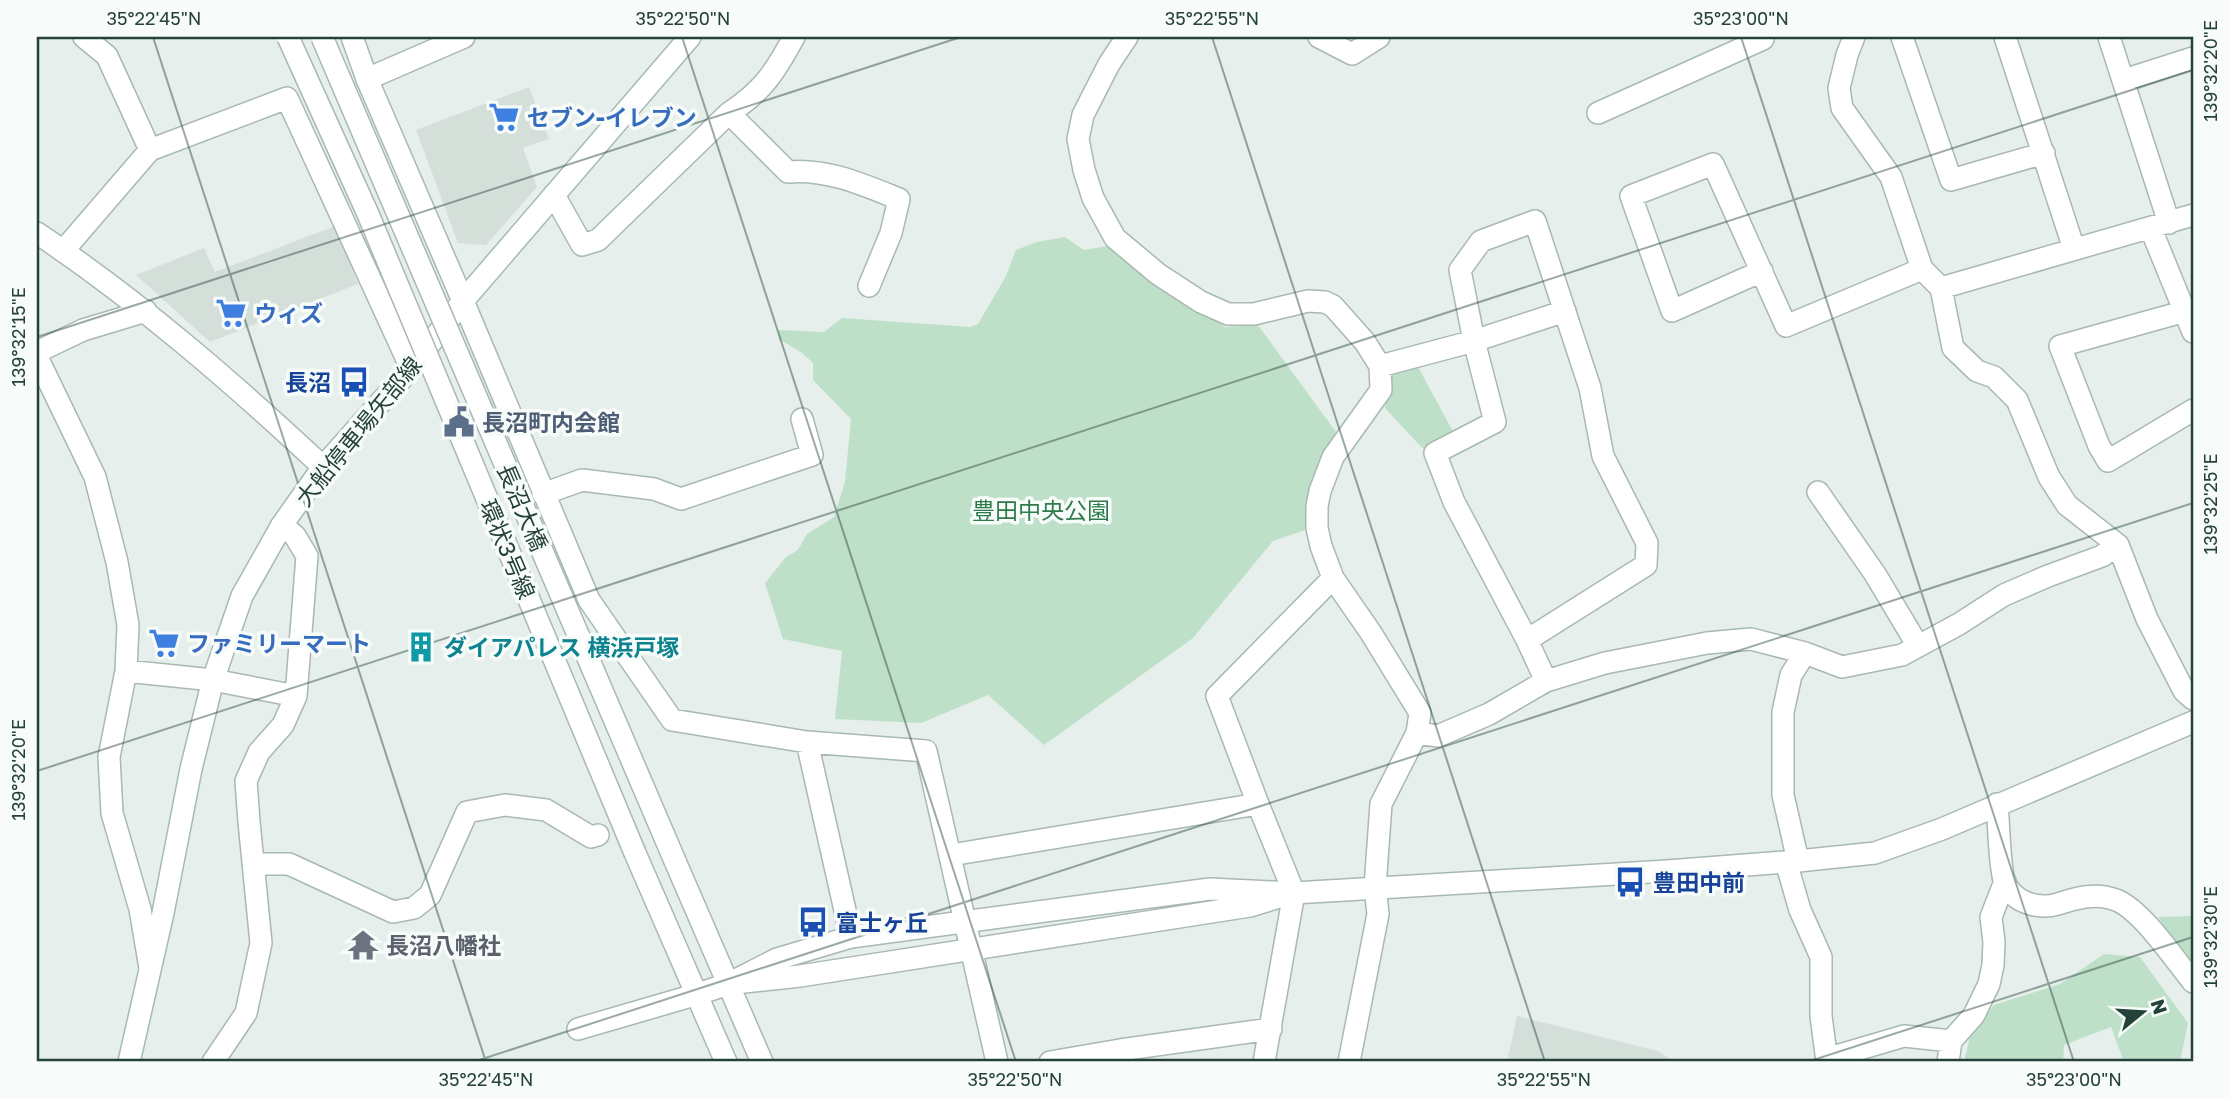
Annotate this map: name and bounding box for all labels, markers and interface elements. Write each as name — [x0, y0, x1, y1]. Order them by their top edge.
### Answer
text: 35°22'45"N — [107, 7, 201, 29]
text: 35°22'50"N — [635, 7, 731, 29]
text: 35°22'55"N — [1165, 7, 1259, 29]
text: 35°23'00"N — [1693, 7, 1789, 29]
text: 139°32'20"E — [2199, 20, 2221, 122]
supermarket icon: セブン-イレブン — [487, 100, 521, 134]
place label: セブン-イレブン — [527, 103, 697, 131]
text: 139°32'15"E — [7, 287, 29, 387]
supermarket icon: ウィズ — [214, 296, 248, 330]
place label: ウィズ — [254, 299, 323, 327]
street label: 大船停車場矢部線 — [289, 351, 427, 511]
bus stop icon: 長沼 — [337, 365, 371, 399]
place label: 長沼 — [285, 368, 331, 396]
public building icon: 長沼町内会館 — [442, 405, 476, 439]
place label: 長沼町内会館 — [482, 408, 620, 436]
text: 139°32'25"E — [2199, 454, 2221, 554]
street label: 長沼大橋 — [492, 459, 554, 555]
street label: 環状3号線 — [475, 495, 541, 603]
park label: 豊田中央公園 — [972, 496, 1110, 524]
supermarket icon: ファミリーマート — [147, 626, 181, 660]
place label: ファミリーマート — [187, 629, 371, 657]
building icon: ダイアパレス 横浜戸塚 — [404, 630, 438, 664]
place label: ダイアパレス 横浜戸塚 — [444, 633, 679, 661]
text: 139°32'20"E — [7, 719, 29, 821]
bus stop icon: 豊田中前 — [1613, 865, 1647, 899]
place label: 豊田中前 — [1653, 868, 1745, 896]
text: 139°32'30"E — [2199, 886, 2221, 988]
bus stop icon: 富士ヶ丘 — [796, 905, 830, 939]
place label: 富士ヶ丘 — [836, 908, 928, 936]
temple icon: 長沼八幡社 — [346, 928, 380, 962]
place label: 長沼八幡社 — [386, 931, 501, 959]
north arrow — [2108, 976, 2178, 1046]
text: N — [2146, 996, 2173, 1017]
text: 35°22'45"N — [439, 1068, 533, 1090]
text: 35°22'50"N — [967, 1068, 1063, 1090]
text: 35°22'55"N — [1497, 1068, 1591, 1090]
text: 35°23'00"N — [2026, 1068, 2122, 1090]

